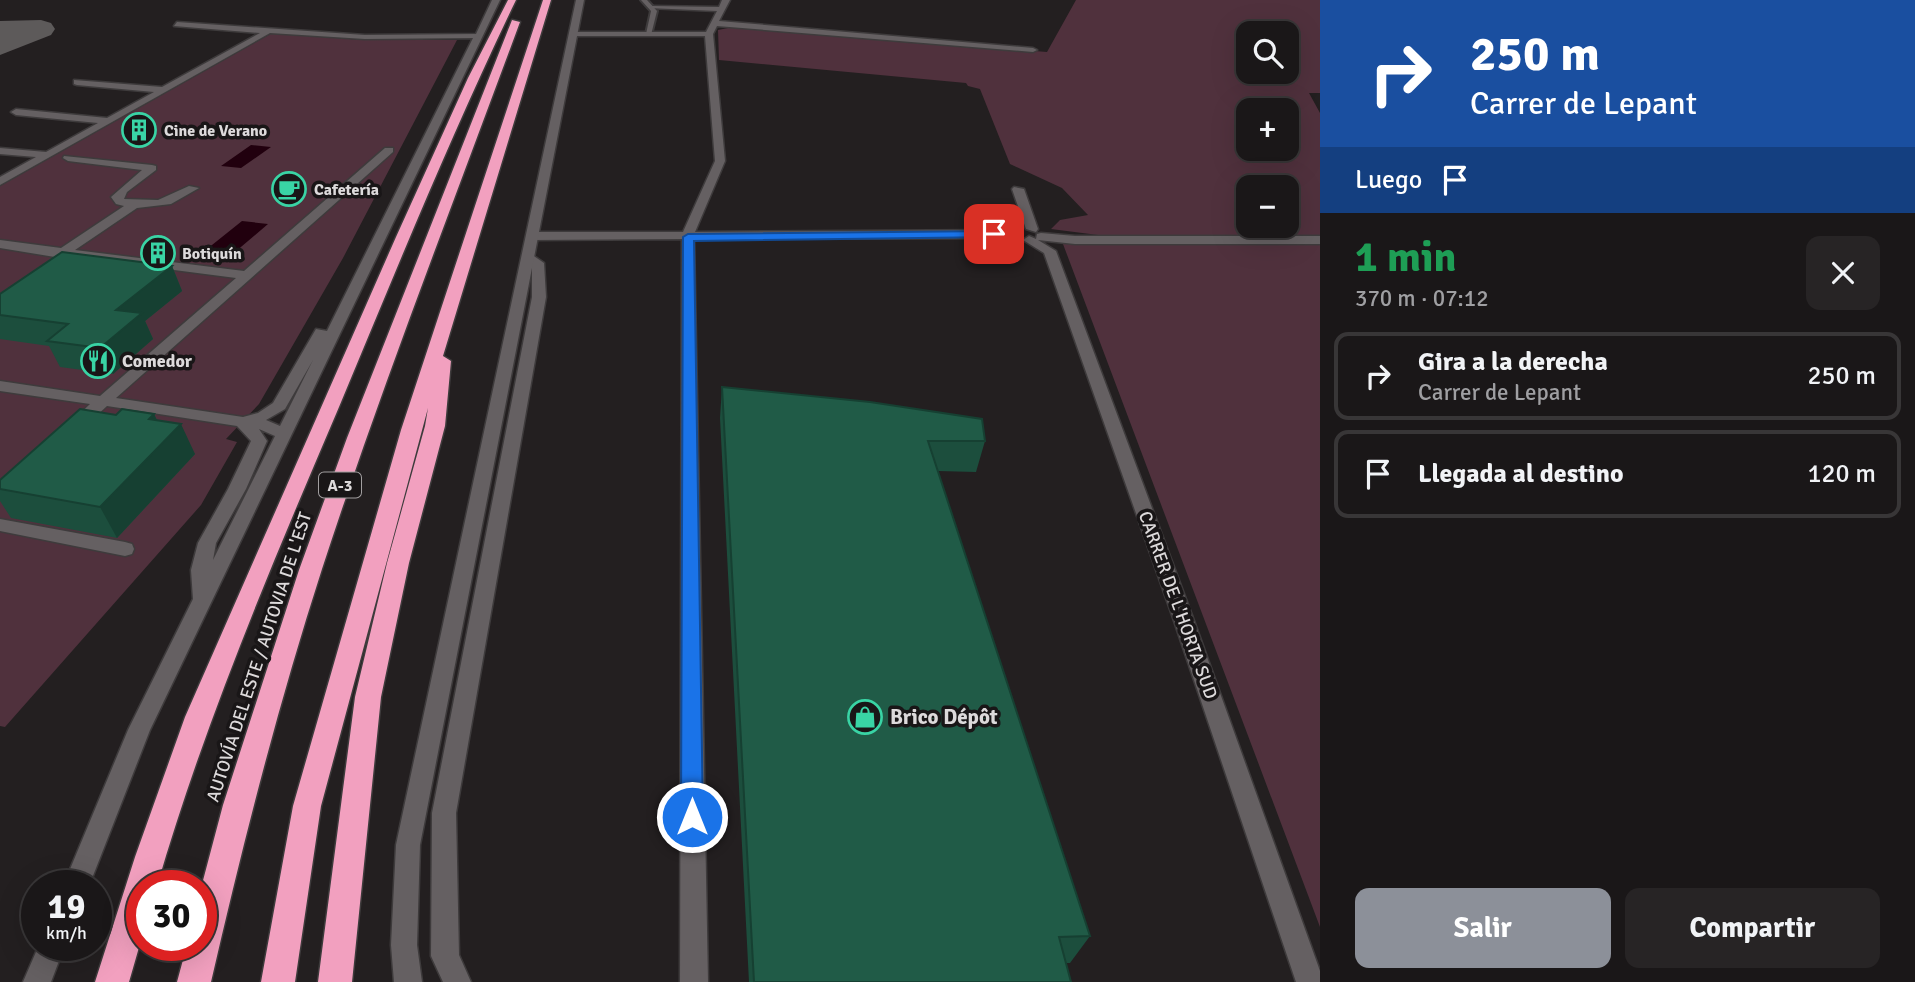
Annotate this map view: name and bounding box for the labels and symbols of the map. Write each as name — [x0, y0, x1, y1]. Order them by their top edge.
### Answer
building icon: Cine de Verano — [120, 111, 158, 149]
place label: Cine de Verano — [164, 121, 267, 141]
cafe icon: Cafetería — [270, 170, 308, 208]
place label: Cafetería — [314, 180, 379, 200]
pin — [964, 204, 1024, 264]
building icon: Botiquín — [139, 234, 177, 272]
place label: Botiquín — [182, 244, 242, 264]
restaurant icon: Comedor — [79, 342, 117, 380]
place label: Comedor — [122, 350, 193, 372]
road number: A-3 — [319, 472, 361, 498]
street label: CARRER DE L'HORTA SUD — [1134, 508, 1222, 702]
street label: AUTOVÍA DEL ESTE / AUTOVIA DE L'EST — [202, 509, 316, 805]
shop icon: Brico Dépôt — [846, 698, 884, 736]
place label: Brico Dépôt — [890, 704, 998, 730]
position arrow — [655, 780, 729, 854]
speed limit sign: 30 — [126, 870, 217, 961]

